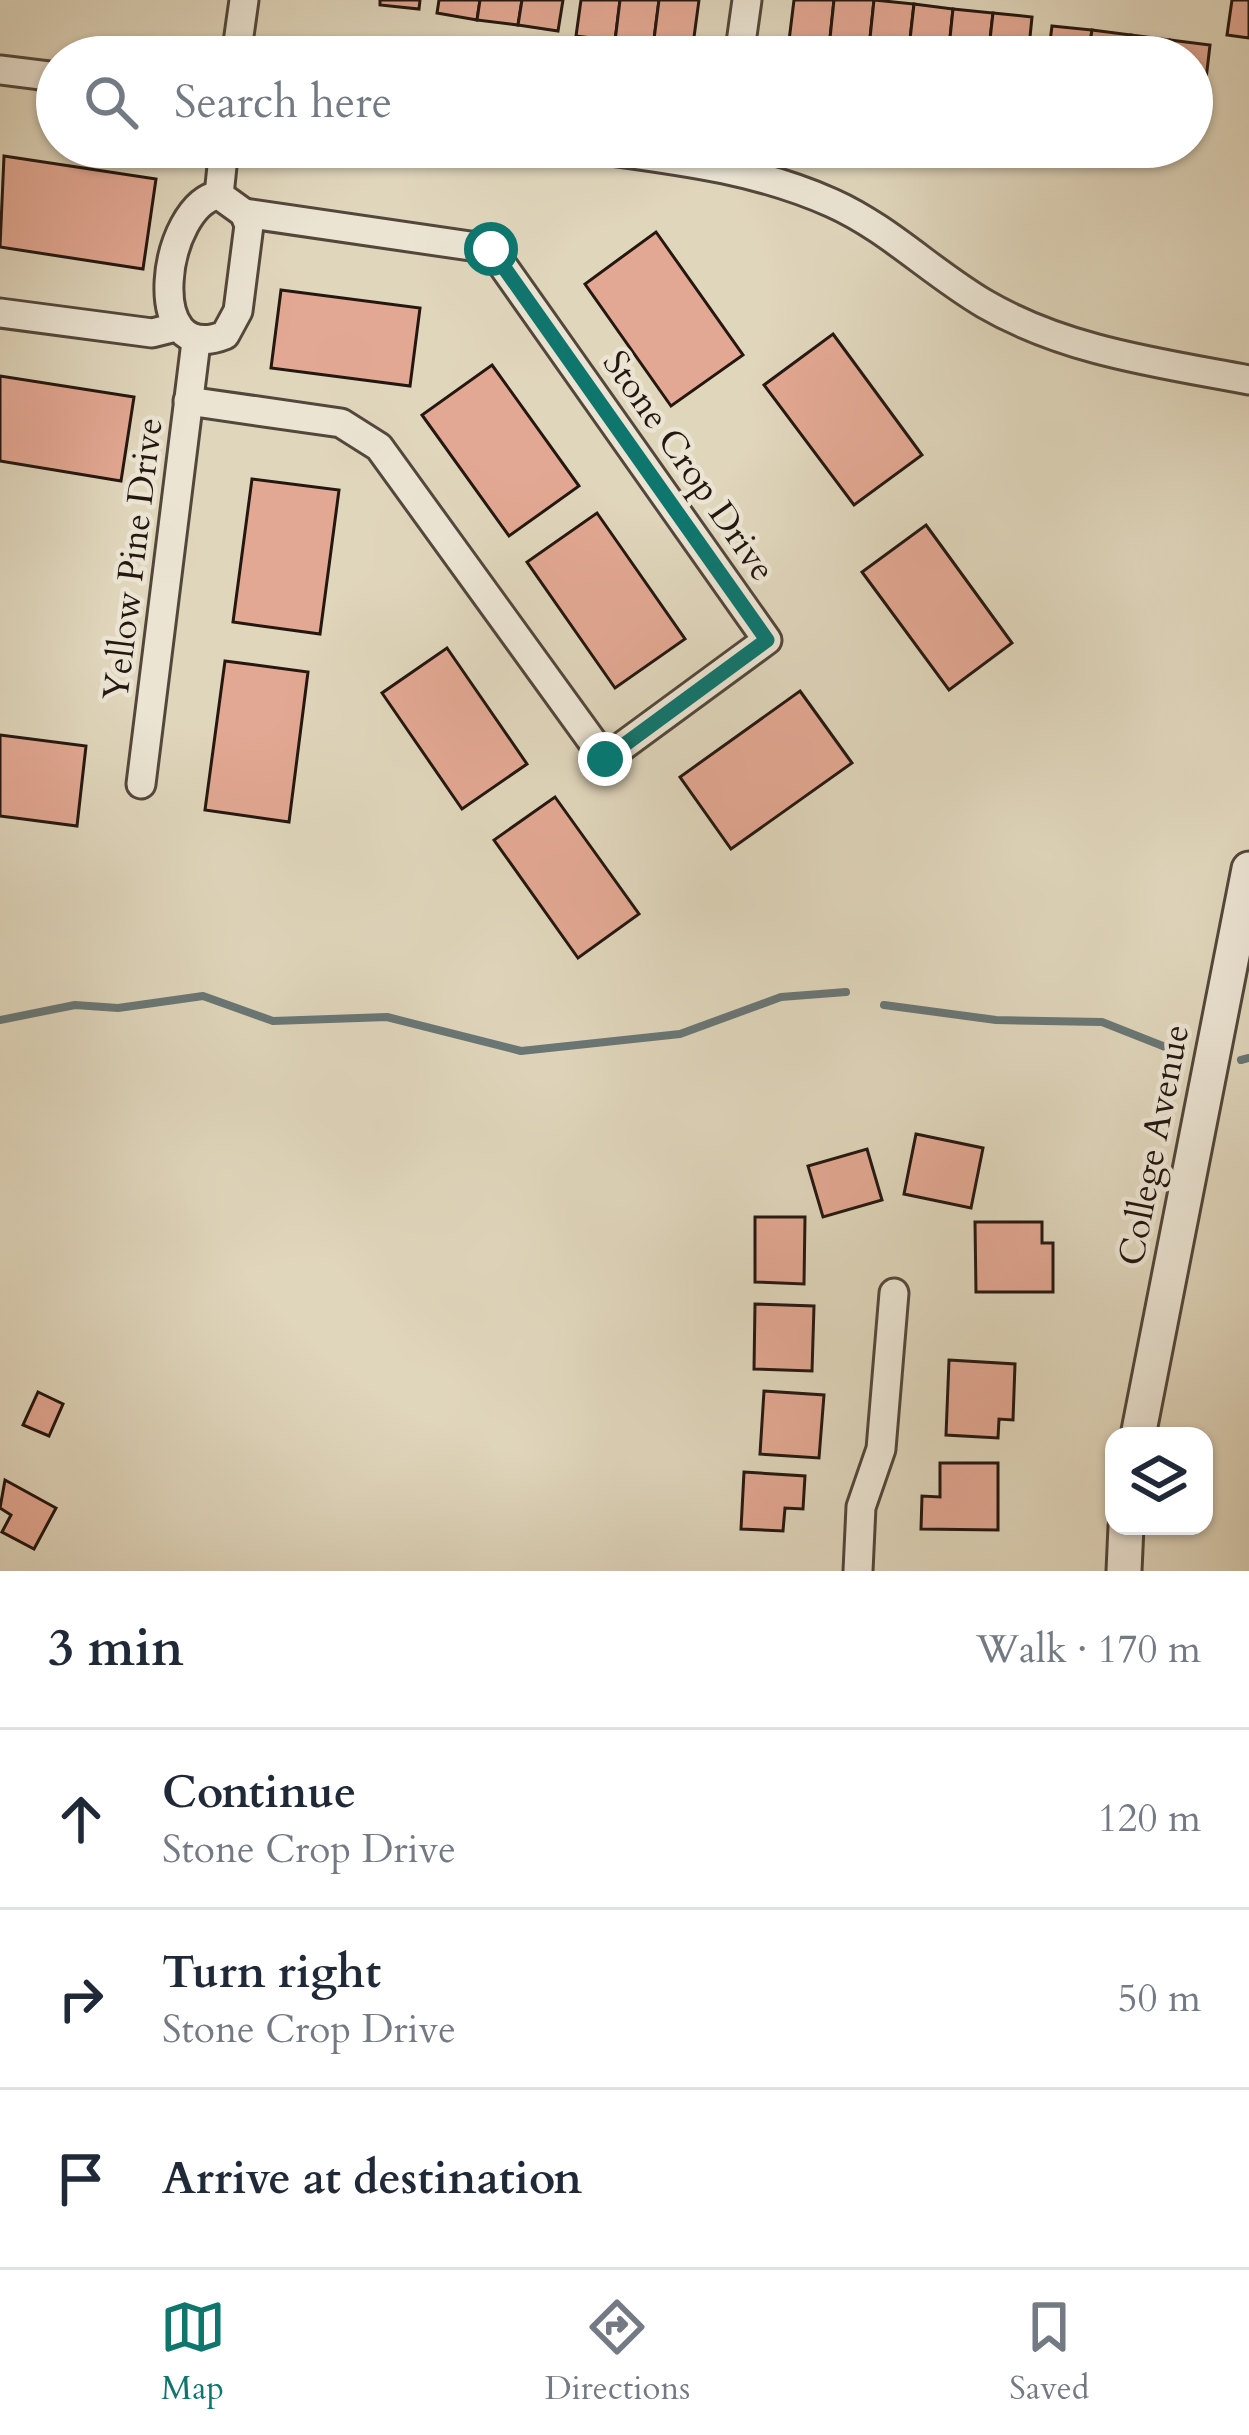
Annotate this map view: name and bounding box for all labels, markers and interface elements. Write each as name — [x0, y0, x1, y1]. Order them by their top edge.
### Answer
search box — [36, 36, 1213, 168]
icon: search — [78, 69, 144, 135]
text: Search here — [174, 72, 392, 133]
route start — [464, 222, 518, 276]
street label: Stone Crop Drive — [591, 341, 787, 591]
street label: Yellow Pine Drive — [91, 415, 175, 703]
route end — [578, 732, 632, 786]
street label: College Avenue — [1107, 1020, 1201, 1270]
map controls — [1105, 1427, 1213, 1535]
button: layers — [1105, 1427, 1213, 1535]
text: 3 min — [48, 1614, 184, 1684]
text: Walk · 170 m — [976, 1623, 1201, 1676]
text: Continue — [162, 1762, 356, 1823]
icon: ahead — [48, 1786, 114, 1852]
text: 120 m — [1098, 1792, 1201, 1845]
text: Stone Crop Drive — [162, 1823, 456, 1876]
text: Turn right — [162, 1942, 381, 2003]
icon: right — [48, 1966, 114, 2032]
text: 50 m — [1118, 1972, 1201, 2025]
text: Stone Crop Drive — [162, 2003, 456, 2056]
icon: arrive — [48, 2146, 114, 2212]
text: Arrive at destination — [162, 2148, 582, 2209]
tab: Map — [160, 2294, 226, 2411]
tab: Directions — [545, 2294, 690, 2411]
tab: Saved — [1009, 2294, 1089, 2411]

